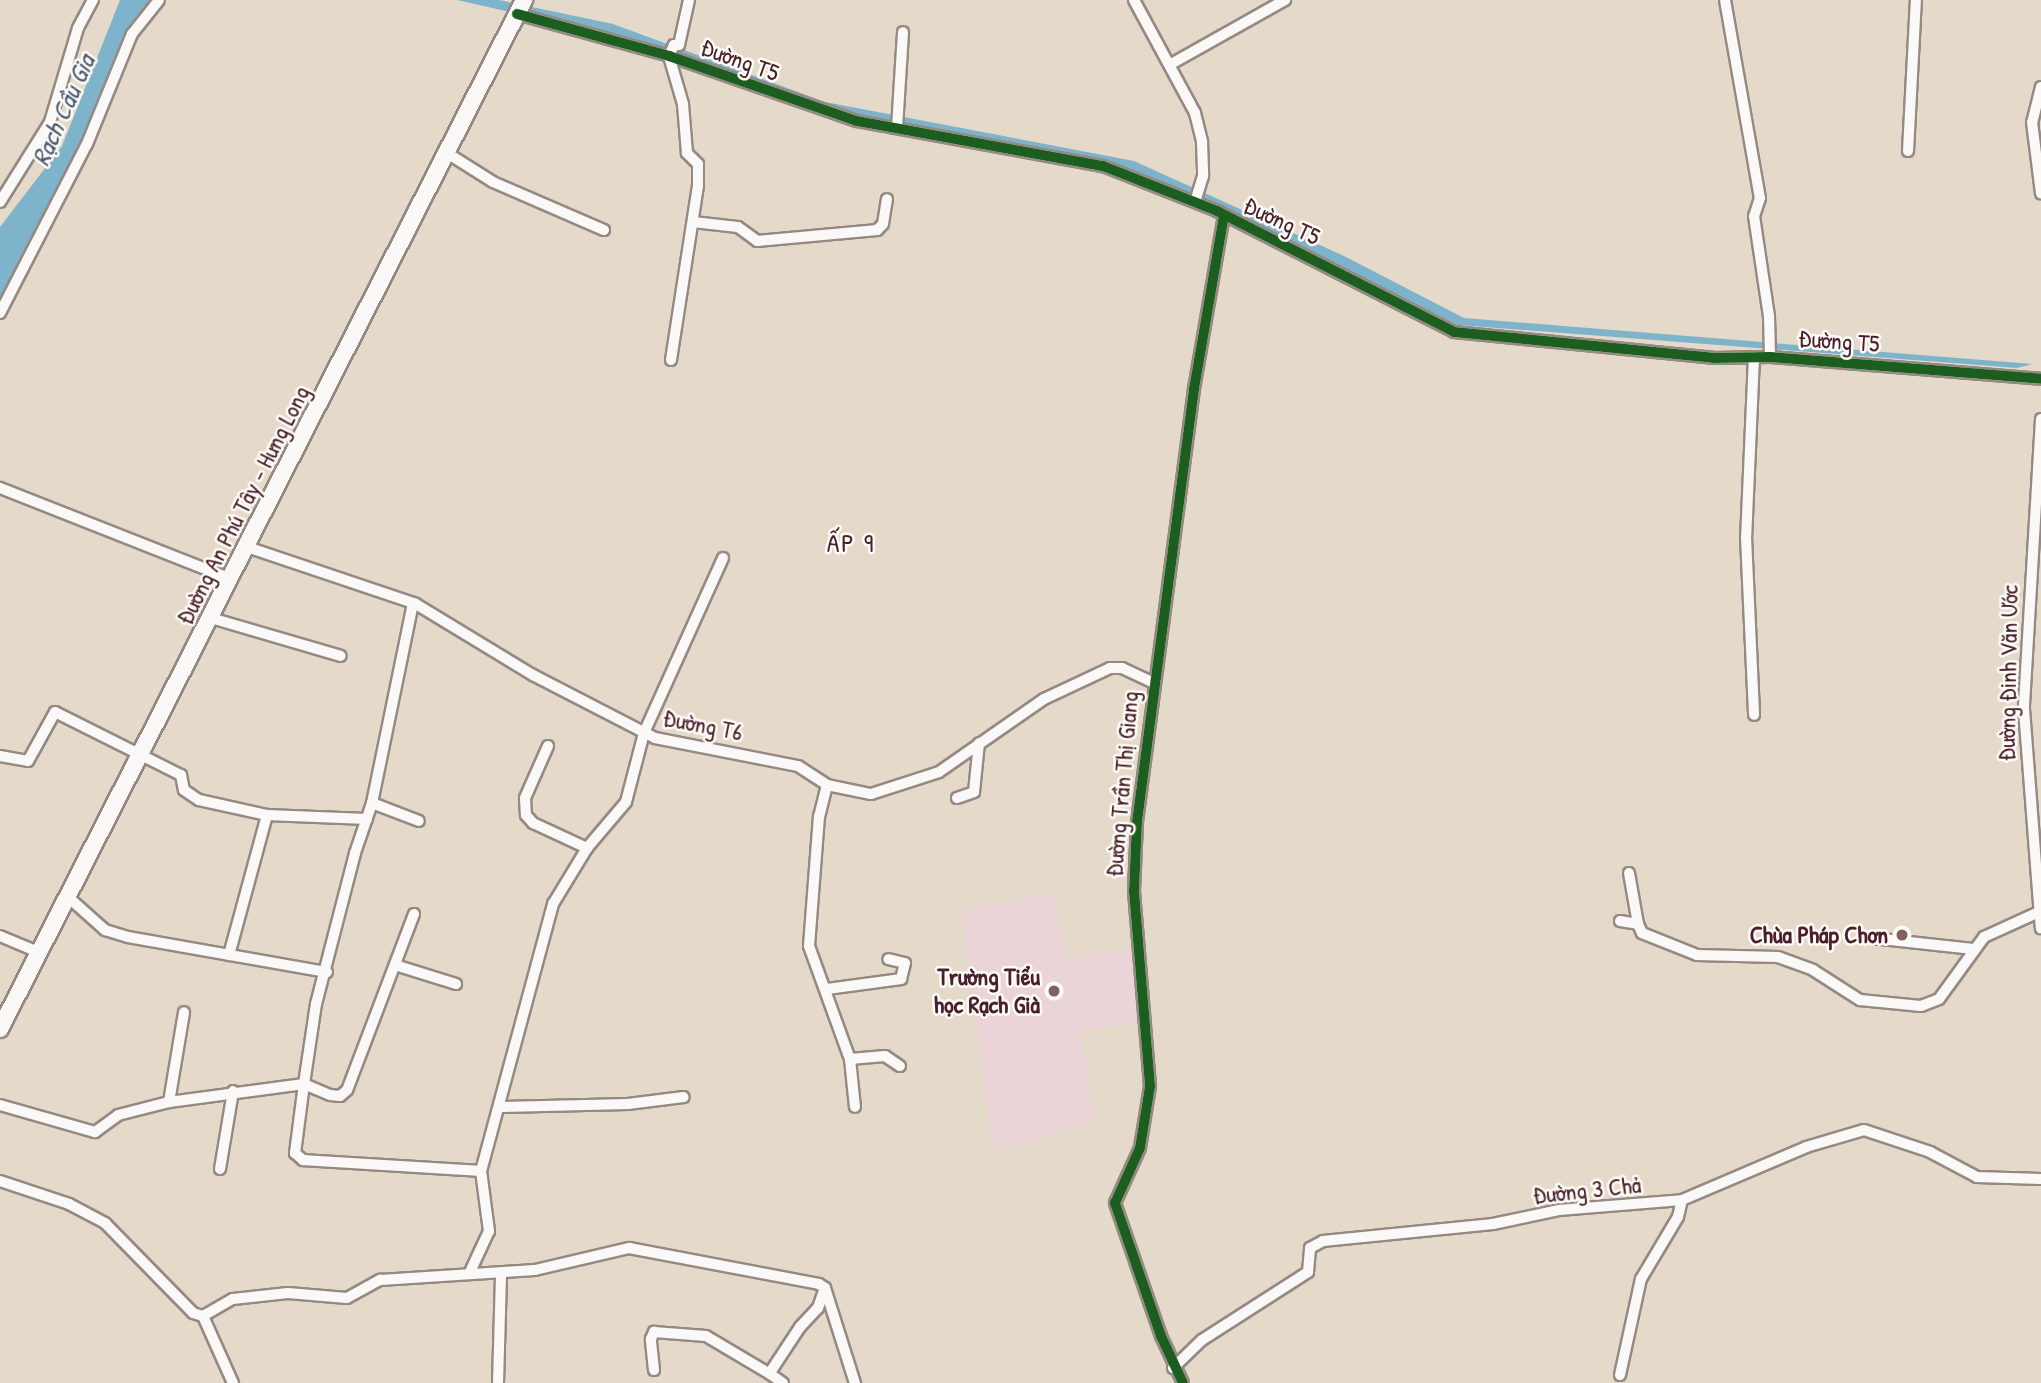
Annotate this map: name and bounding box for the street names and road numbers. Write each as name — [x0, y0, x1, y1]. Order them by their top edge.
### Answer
street label: Đường T5 — [697, 33, 783, 87]
street label: Đường T5 — [1239, 191, 1325, 251]
street label: Đường T5 — [1798, 324, 1880, 358]
street label: Đường An Phú Tây - Hưng Long — [170, 381, 316, 629]
street label: Đường Đinh Văn Ước — [1992, 585, 2024, 761]
street label: Đường Trần Thị Giang — [1100, 690, 1144, 878]
street label: Đường T6 — [661, 703, 745, 747]
street label: Đường 3 Chả — [1532, 1170, 1642, 1210]

